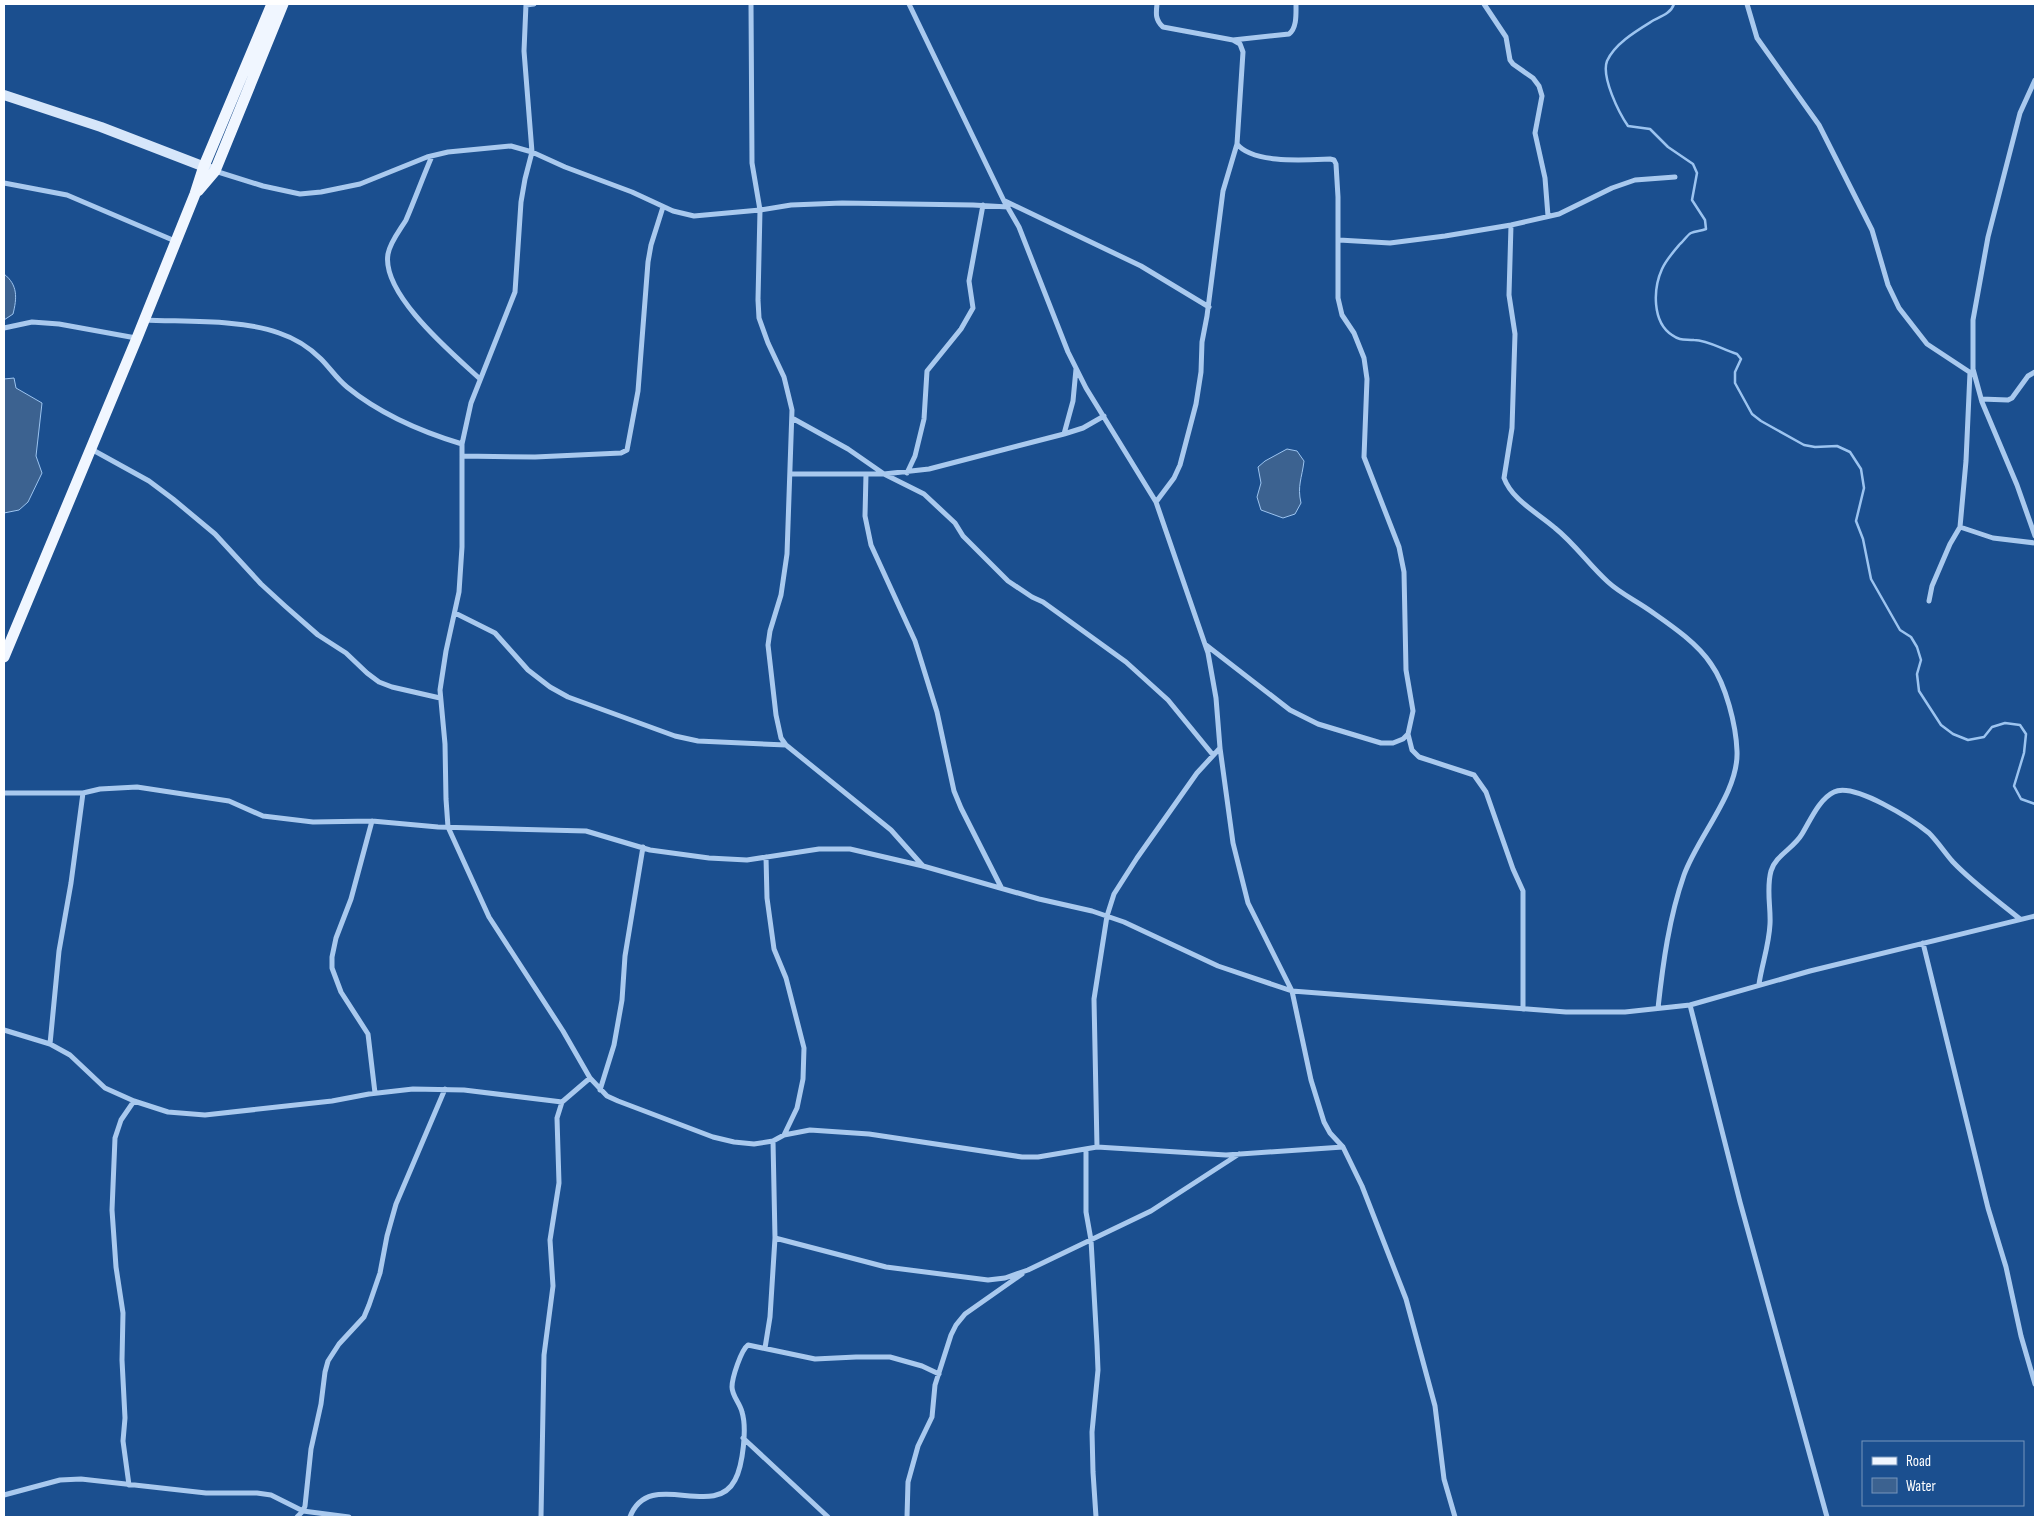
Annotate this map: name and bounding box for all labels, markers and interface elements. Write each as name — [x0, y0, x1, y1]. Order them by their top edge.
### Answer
legend — [1862, 1441, 2024, 1506]
text: Road — [1906, 1452, 1931, 1471]
text: Water — [1906, 1477, 1937, 1496]

